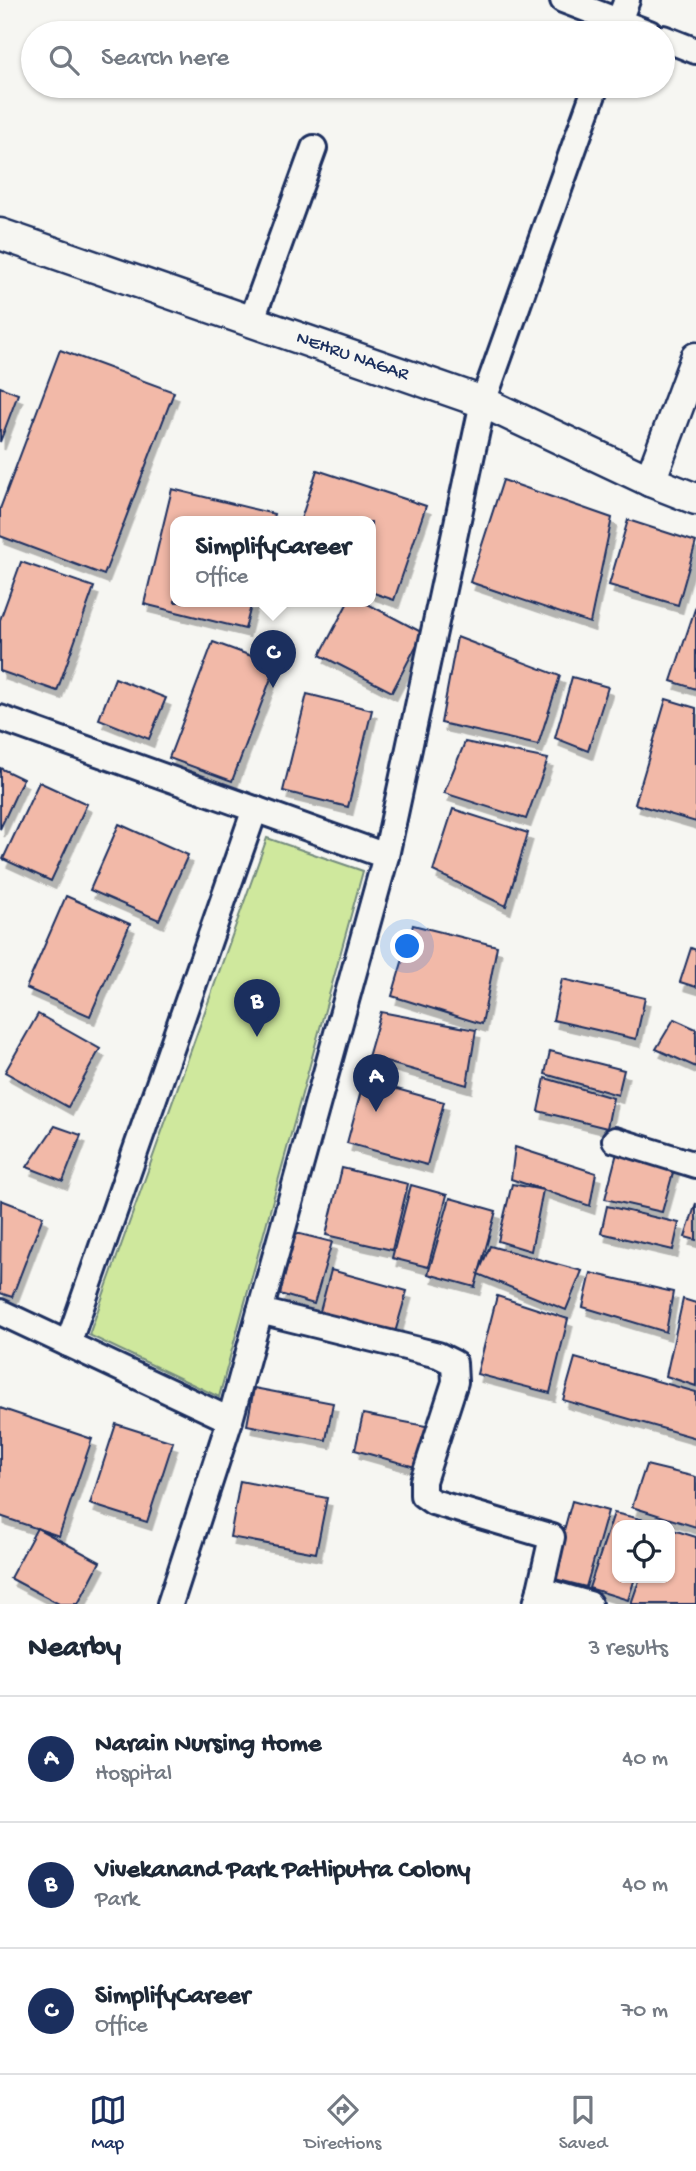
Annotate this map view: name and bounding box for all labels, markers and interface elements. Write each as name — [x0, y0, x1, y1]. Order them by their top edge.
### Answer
search box — [21, 21, 675, 98]
icon: search — [45, 41, 83, 79]
text: Search here — [101, 44, 229, 75]
street label: NEHRU NAGAR — [293, 327, 412, 387]
popup — [170, 516, 376, 607]
text: SimplifyCareer — [196, 533, 350, 564]
text: Office — [196, 564, 248, 591]
pin: C — [250, 630, 296, 688]
your location — [390, 929, 424, 963]
pin: B — [234, 979, 280, 1037]
pin: A — [353, 1054, 399, 1112]
map controls — [612, 1520, 675, 1583]
button: locate — [612, 1520, 675, 1583]
text: Nearby — [28, 1632, 121, 1667]
text: 3 results — [588, 1636, 668, 1663]
text: Narain Nursing Home — [95, 1730, 321, 1761]
text: A — [44, 1746, 58, 1773]
text: 40 m — [622, 1746, 668, 1773]
text: Hospital — [95, 1761, 172, 1788]
text: Vivekanand Park Patliputra Colony — [95, 1856, 470, 1887]
text: B — [45, 1872, 57, 1899]
text: 40 m — [622, 1872, 668, 1899]
text: Park — [95, 1887, 139, 1914]
text: SimplifyCareer — [95, 1982, 250, 2013]
text: C — [45, 1998, 57, 2025]
text: 70 m — [621, 1998, 668, 2025]
text: Office — [95, 2013, 148, 2040]
tab: Map — [89, 2091, 127, 2156]
tab: Directions — [304, 2091, 381, 2156]
tab: Saved — [559, 2091, 607, 2156]

